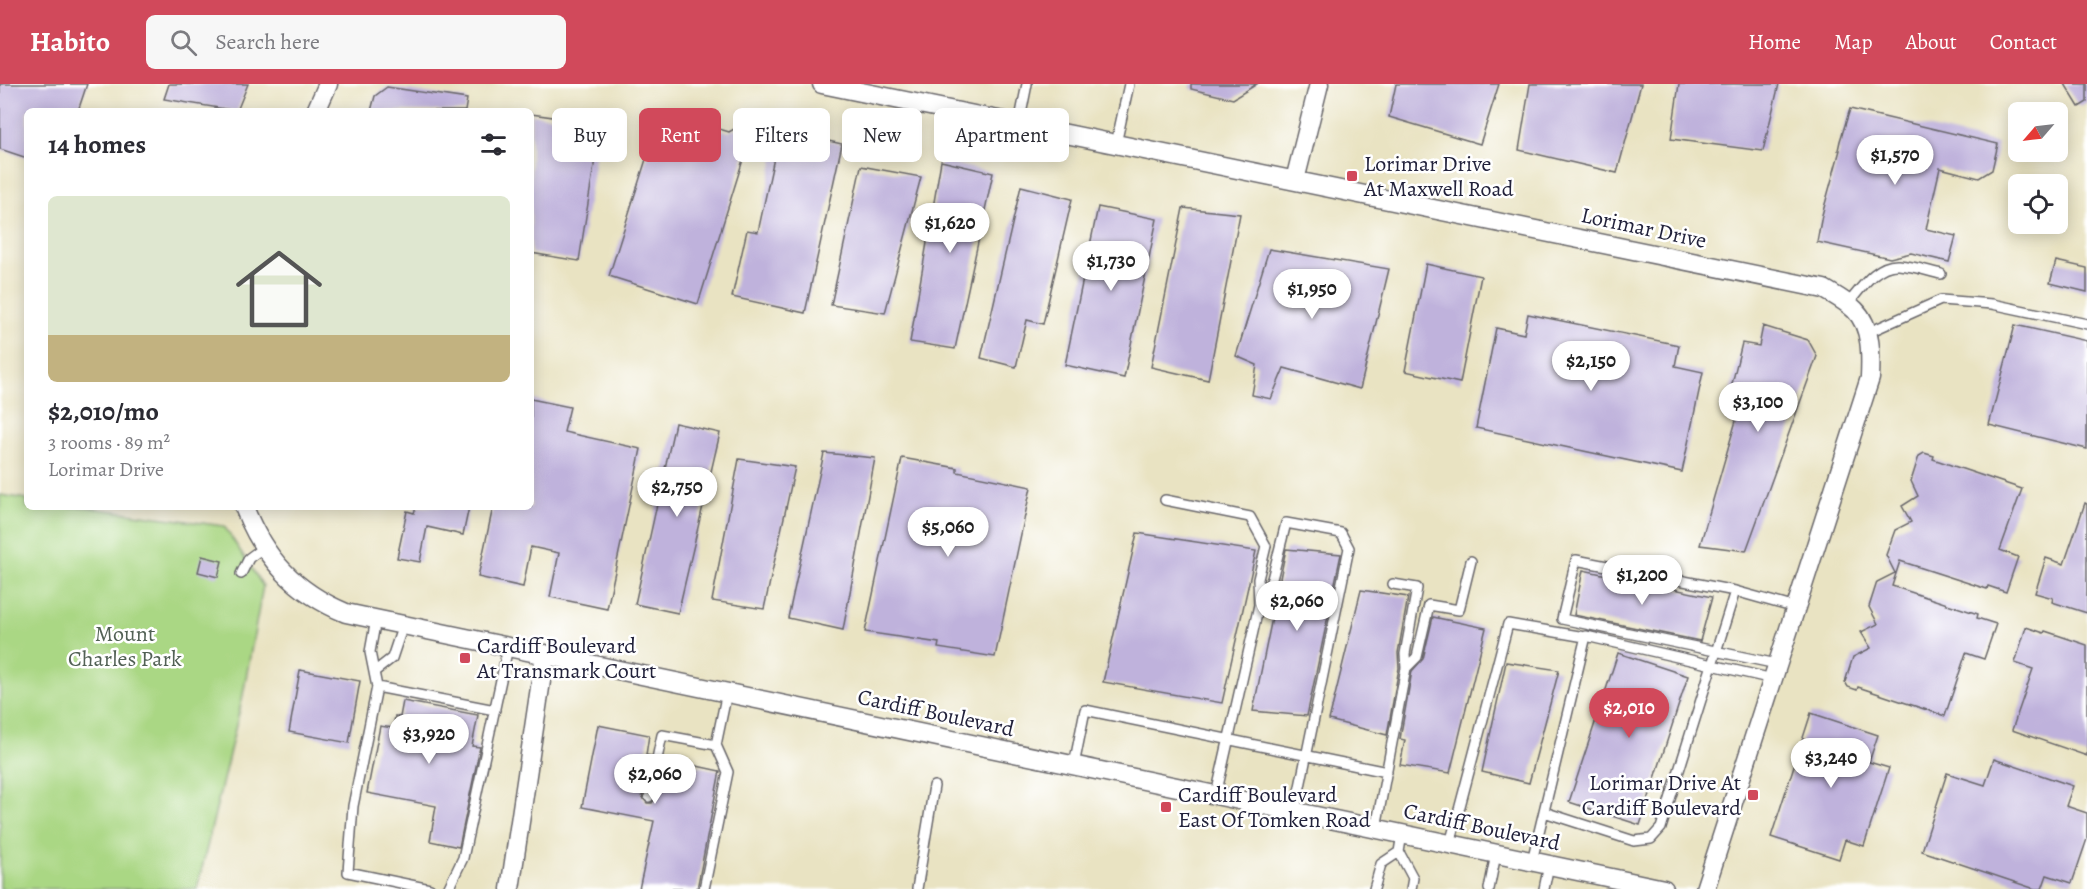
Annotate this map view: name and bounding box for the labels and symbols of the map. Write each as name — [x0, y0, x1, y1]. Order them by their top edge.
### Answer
north arrow — [2008, 102, 2068, 162]
pin: $1,570 — [1846, 135, 1944, 186]
place label: Lorimar Drive At Maxwell Road — [1363, 149, 1514, 204]
marker: Lorimar Drive At Maxwell Road — [1345, 169, 1359, 183]
street label: Lorimar Drive — [1578, 200, 1709, 256]
pin: $1,620 — [901, 203, 999, 254]
pin: $1,730 — [1062, 241, 1160, 292]
pin: $1,950 — [1263, 269, 1361, 320]
pin: $2,150 — [1542, 341, 1640, 392]
pin: $3,100 — [1709, 382, 1807, 433]
pin: $2,750 — [628, 467, 726, 518]
pin: $5,060 — [899, 507, 997, 558]
pin: $1,200 — [1593, 555, 1691, 606]
pin: $2,060 — [1248, 581, 1346, 632]
park label: Mount Charles Park — [68, 619, 182, 674]
place label: Cardiff Boulevard At Transmark Court — [476, 631, 656, 686]
marker: Cardiff Boulevard At Transmark Court — [458, 651, 472, 665]
street label: Cardiff Boulevard — [855, 682, 1017, 744]
pin: $2,010 — [1580, 688, 1678, 739]
pin: $3,920 — [380, 714, 478, 765]
pin: $3,240 — [1782, 738, 1880, 789]
pin: $2,060 — [606, 754, 704, 805]
place label: Lorimar Drive At Cardiff Boulevard — [1582, 768, 1741, 823]
place label: Cardiff Boulevard East Of Tomken Road — [1178, 780, 1371, 835]
marker: Lorimar Drive At Cardiff Boulevard — [1746, 788, 1760, 802]
street label: Cardiff Boulevard — [1401, 796, 1563, 858]
marker: Cardiff Boulevard East Of Tomken Road — [1159, 800, 1173, 814]

